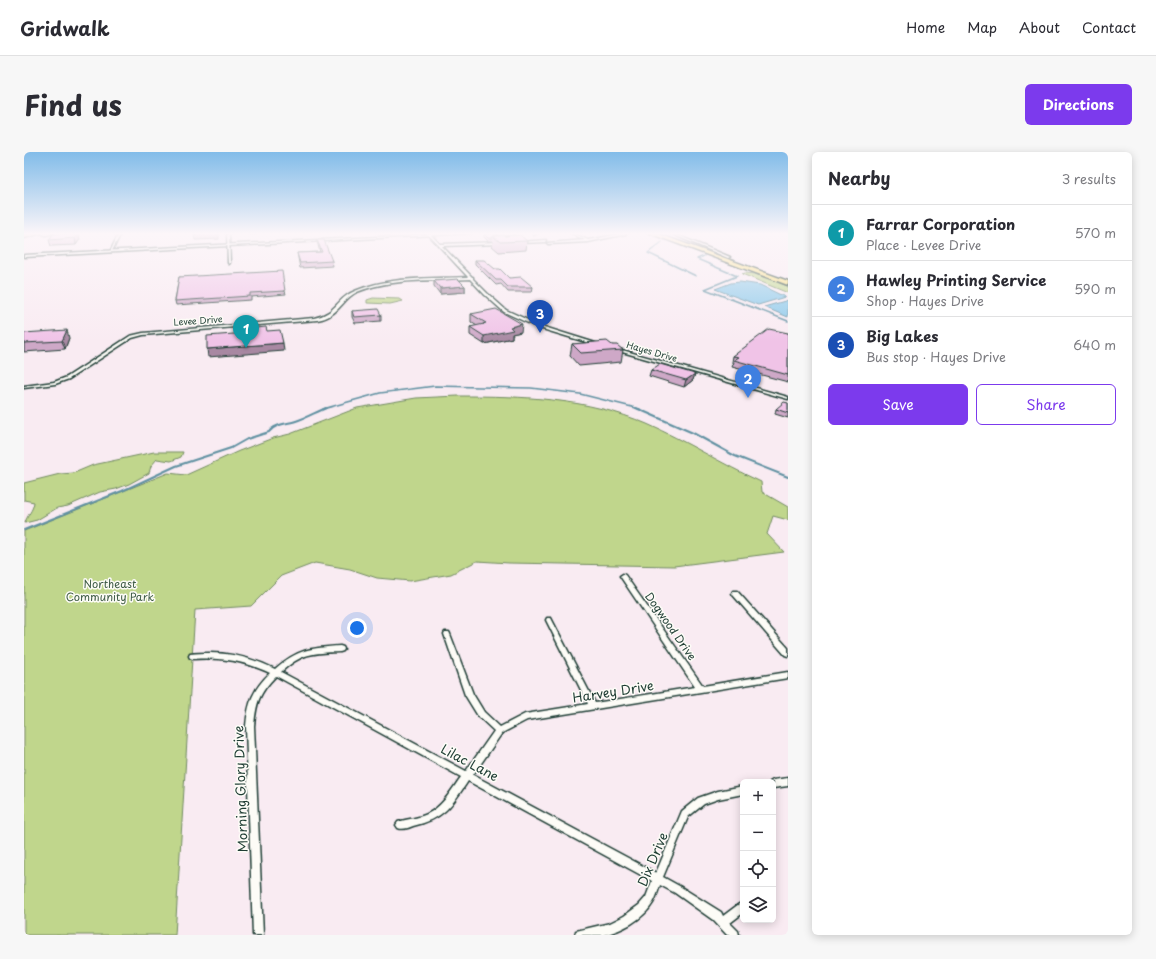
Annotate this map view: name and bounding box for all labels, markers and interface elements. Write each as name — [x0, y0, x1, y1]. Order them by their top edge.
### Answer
text: Gridwalk — [20, 14, 110, 42]
text: Home — [906, 17, 945, 38]
text: Map — [967, 17, 997, 38]
text: About — [1019, 17, 1060, 38]
text: Contact — [1082, 17, 1136, 38]
text: Find us — [24, 83, 122, 126]
button: Directions — [1025, 84, 1132, 125]
text: Nearby — [828, 165, 890, 191]
text: 3 results — [1062, 169, 1116, 188]
text: Farrar Corporation — [866, 212, 1015, 235]
text: 1 — [838, 223, 844, 242]
text: 570 m — [1075, 223, 1116, 242]
text: Place · Levee Drive — [866, 235, 981, 254]
text: Hawley Printing Service — [866, 268, 1046, 291]
text: 2 — [836, 279, 846, 298]
text: 590 m — [1074, 279, 1116, 298]
text: Shop · Hayes Drive — [866, 291, 984, 310]
pin: 3 — [527, 300, 553, 333]
street label: Levee Drive — [173, 311, 223, 329]
pin: 1 — [233, 315, 259, 348]
text: Big Lakes — [866, 324, 938, 347]
text: 3 — [837, 335, 845, 354]
text: 640 m — [1073, 335, 1116, 354]
street label: Hayes Drive — [625, 337, 679, 365]
text: Bus stop · Hayes Drive — [866, 347, 1006, 366]
pin: 2 — [735, 365, 761, 398]
button: Save — [828, 384, 968, 425]
button: Share — [976, 384, 1116, 425]
park label: Northeast Community Park — [66, 575, 155, 605]
street label: Dogwood Drive — [641, 589, 701, 664]
your location — [347, 618, 367, 638]
street label: Harvey Drive — [571, 675, 655, 707]
street label: Morning Glory Drive — [228, 725, 252, 853]
street label: Lilac Lane — [438, 739, 503, 785]
map controls — [740, 779, 776, 923]
button: + — [740, 779, 776, 815]
button: − — [740, 815, 776, 851]
street label: Dix Drive — [632, 829, 672, 889]
button: locate — [740, 851, 776, 887]
button: layers — [740, 887, 776, 923]

